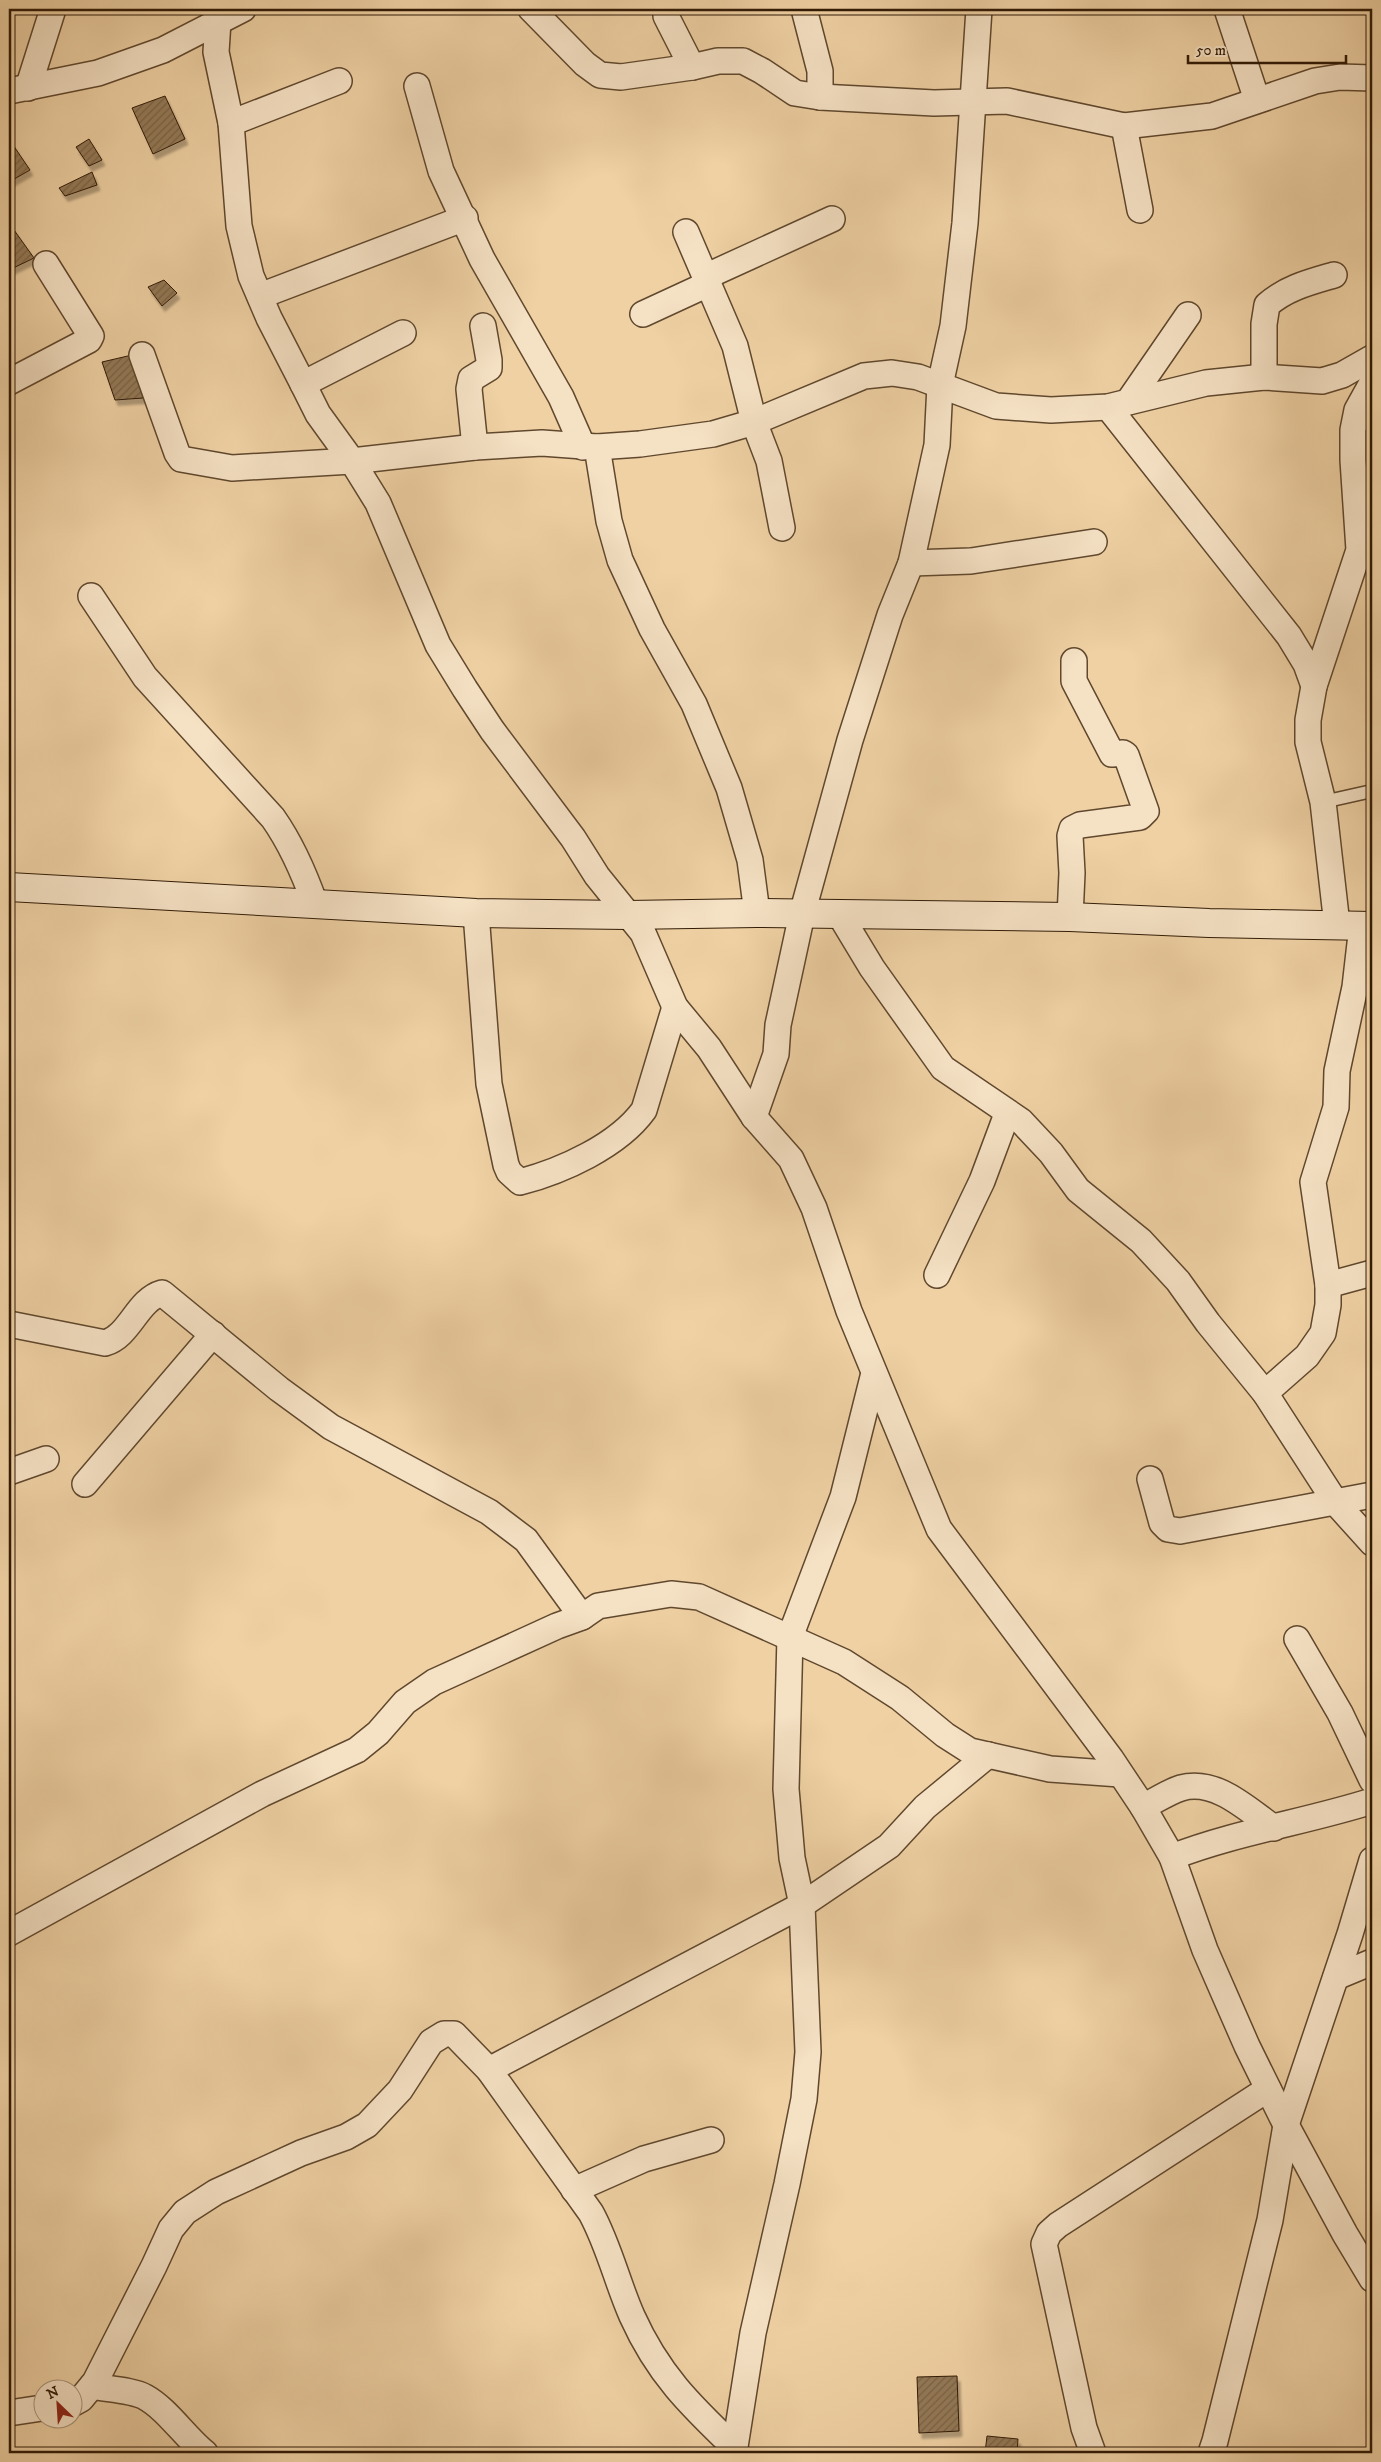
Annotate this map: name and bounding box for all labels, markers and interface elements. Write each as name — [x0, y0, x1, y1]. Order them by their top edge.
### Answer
scale bar — [1188, 32, 1346, 64]
text: 50 m — [1196, 41, 1226, 60]
north arrow — [32, 2380, 82, 2430]
text: N — [44, 2382, 62, 2404]

